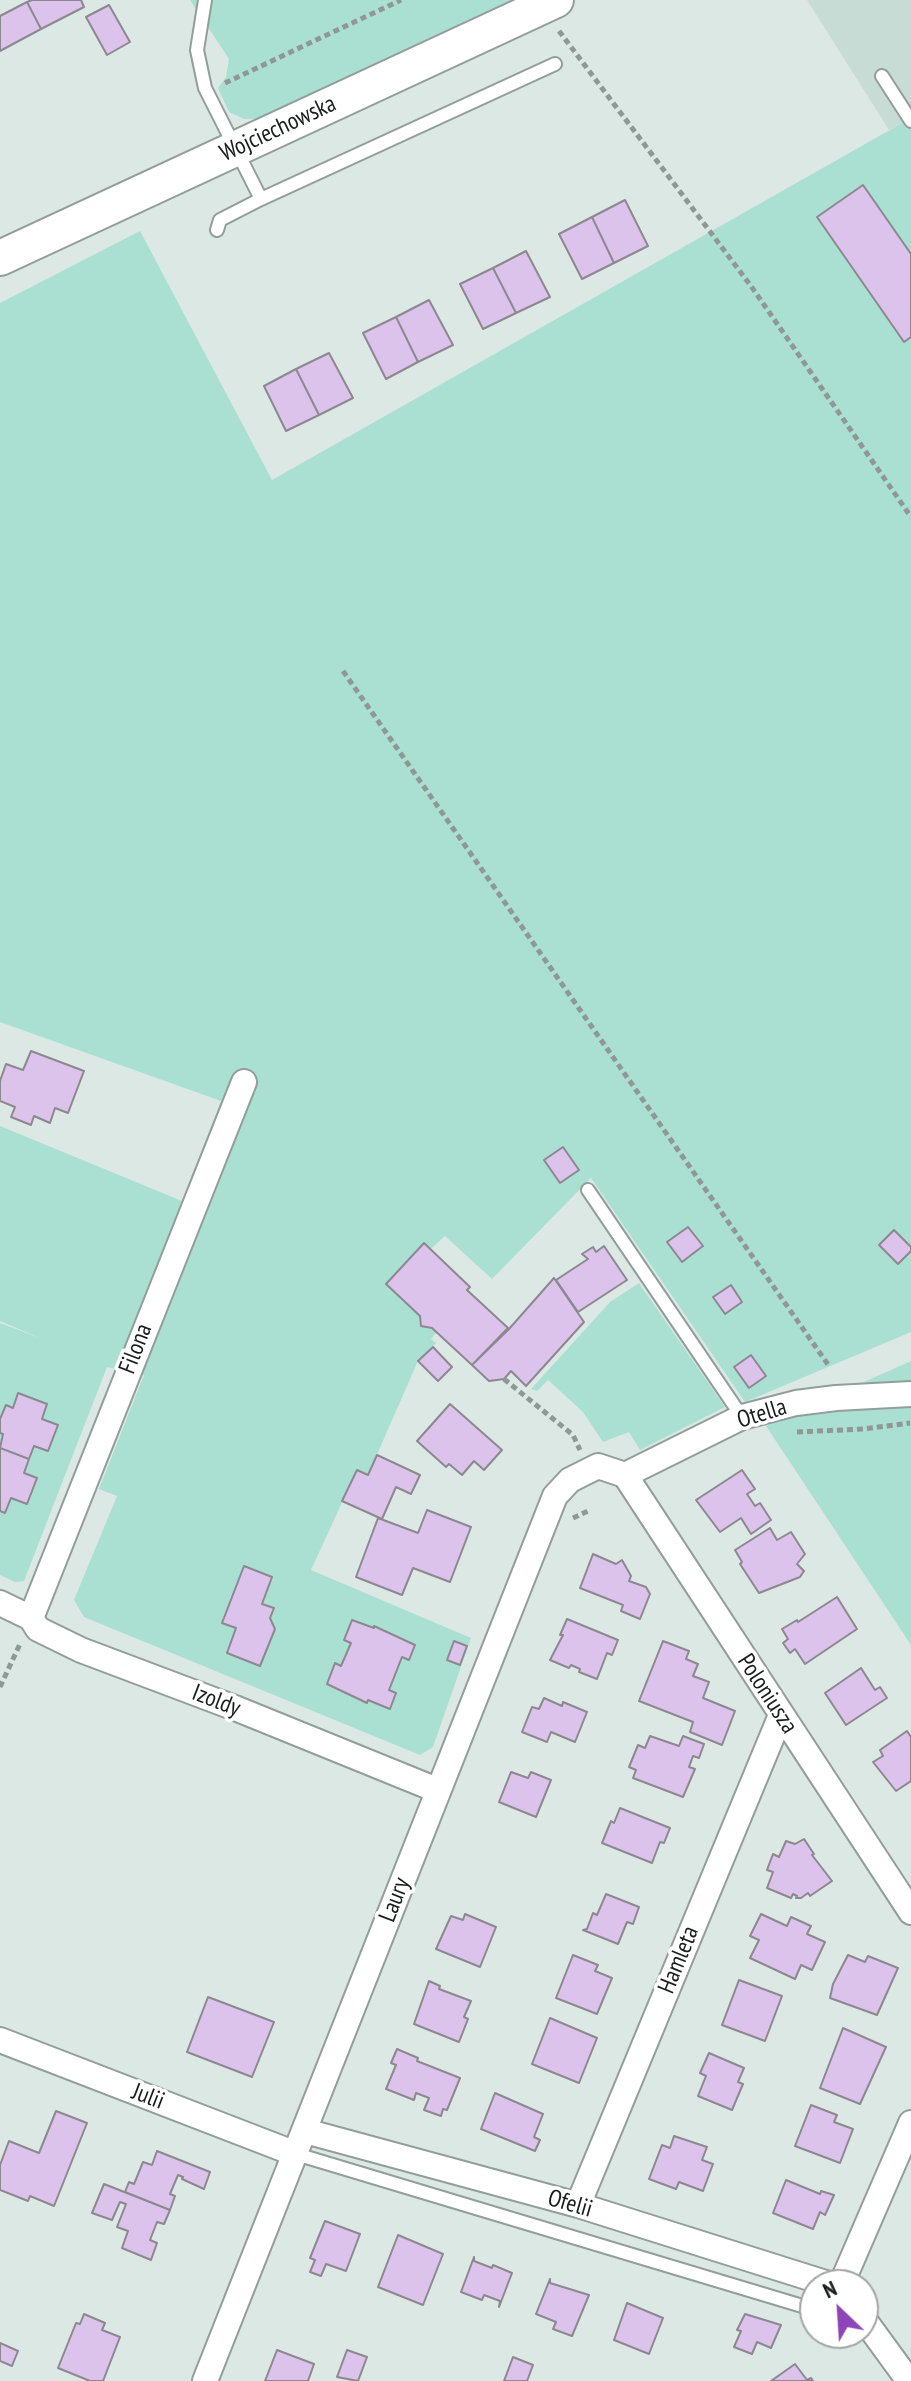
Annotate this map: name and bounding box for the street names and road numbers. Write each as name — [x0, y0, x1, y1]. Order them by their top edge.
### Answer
street label: Wojciechowska — [215, 90, 341, 168]
street label: Filona — [113, 1320, 159, 1378]
street label: Otella — [734, 1393, 790, 1435]
street label: Poloniusza — [731, 1649, 803, 1739]
street label: Izoldy — [188, 1679, 244, 1723]
street label: Laury — [373, 1874, 417, 1926]
street label: Hamleta — [653, 1922, 705, 1998]
street label: Julii — [128, 2078, 168, 2116]
street label: Ofelii — [544, 2184, 596, 2224]

